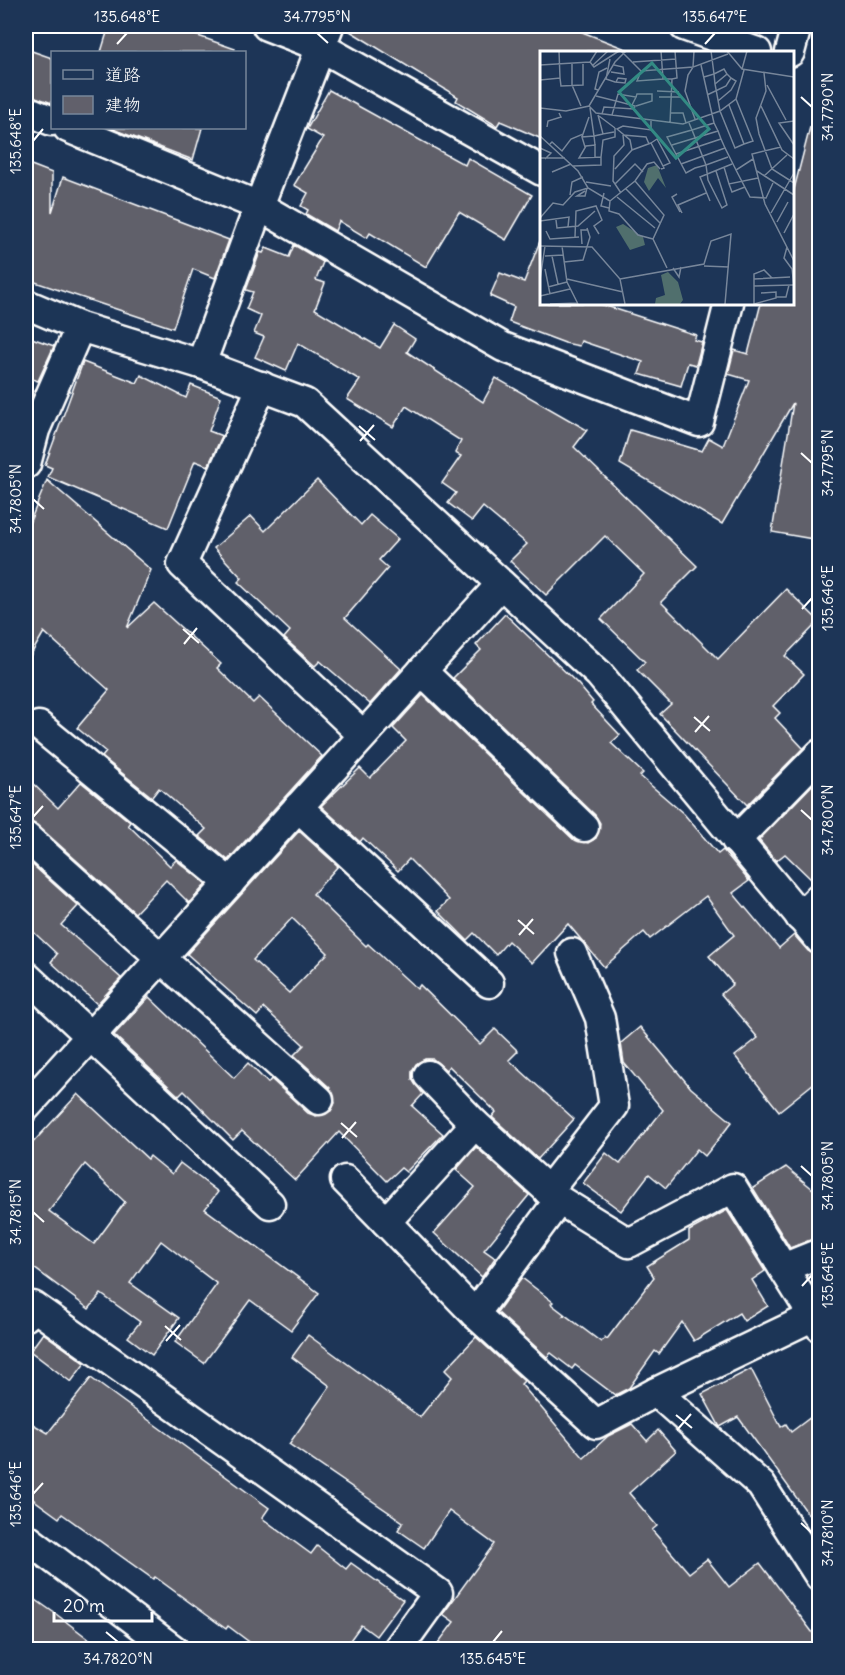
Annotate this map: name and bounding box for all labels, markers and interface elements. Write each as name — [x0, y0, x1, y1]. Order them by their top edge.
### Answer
text: 135.648°E — [94, 7, 160, 26]
text: 34.7795°N — [283, 7, 351, 26]
text: 135.647°E — [683, 7, 747, 26]
legend — [51, 51, 246, 129]
inset map — [540, 51, 794, 304]
text: 道路 — [105, 63, 141, 86]
text: 34.7790°N — [818, 73, 837, 141]
text: 建物 — [105, 93, 141, 116]
text: 135.648°E — [6, 108, 25, 174]
text: 34.7795°N — [818, 429, 837, 497]
text: 34.7805°N — [6, 464, 25, 534]
text: 135.646°E — [818, 565, 837, 631]
text: 34.7800°N — [818, 784, 837, 856]
text: 135.647°E — [6, 785, 25, 849]
text: 34.7805°N — [818, 1141, 837, 1211]
text: 34.7815°N — [6, 1179, 25, 1245]
text: 135.645°E — [818, 1242, 837, 1308]
text: 135.646°E — [6, 1461, 25, 1527]
text: 34.7810°N — [818, 1499, 837, 1567]
scale bar — [54, 1585, 152, 1623]
text: 20 m — [63, 1594, 105, 1617]
text: 34.7820°N — [83, 1649, 153, 1668]
text: 135.645°E — [460, 1649, 526, 1668]

